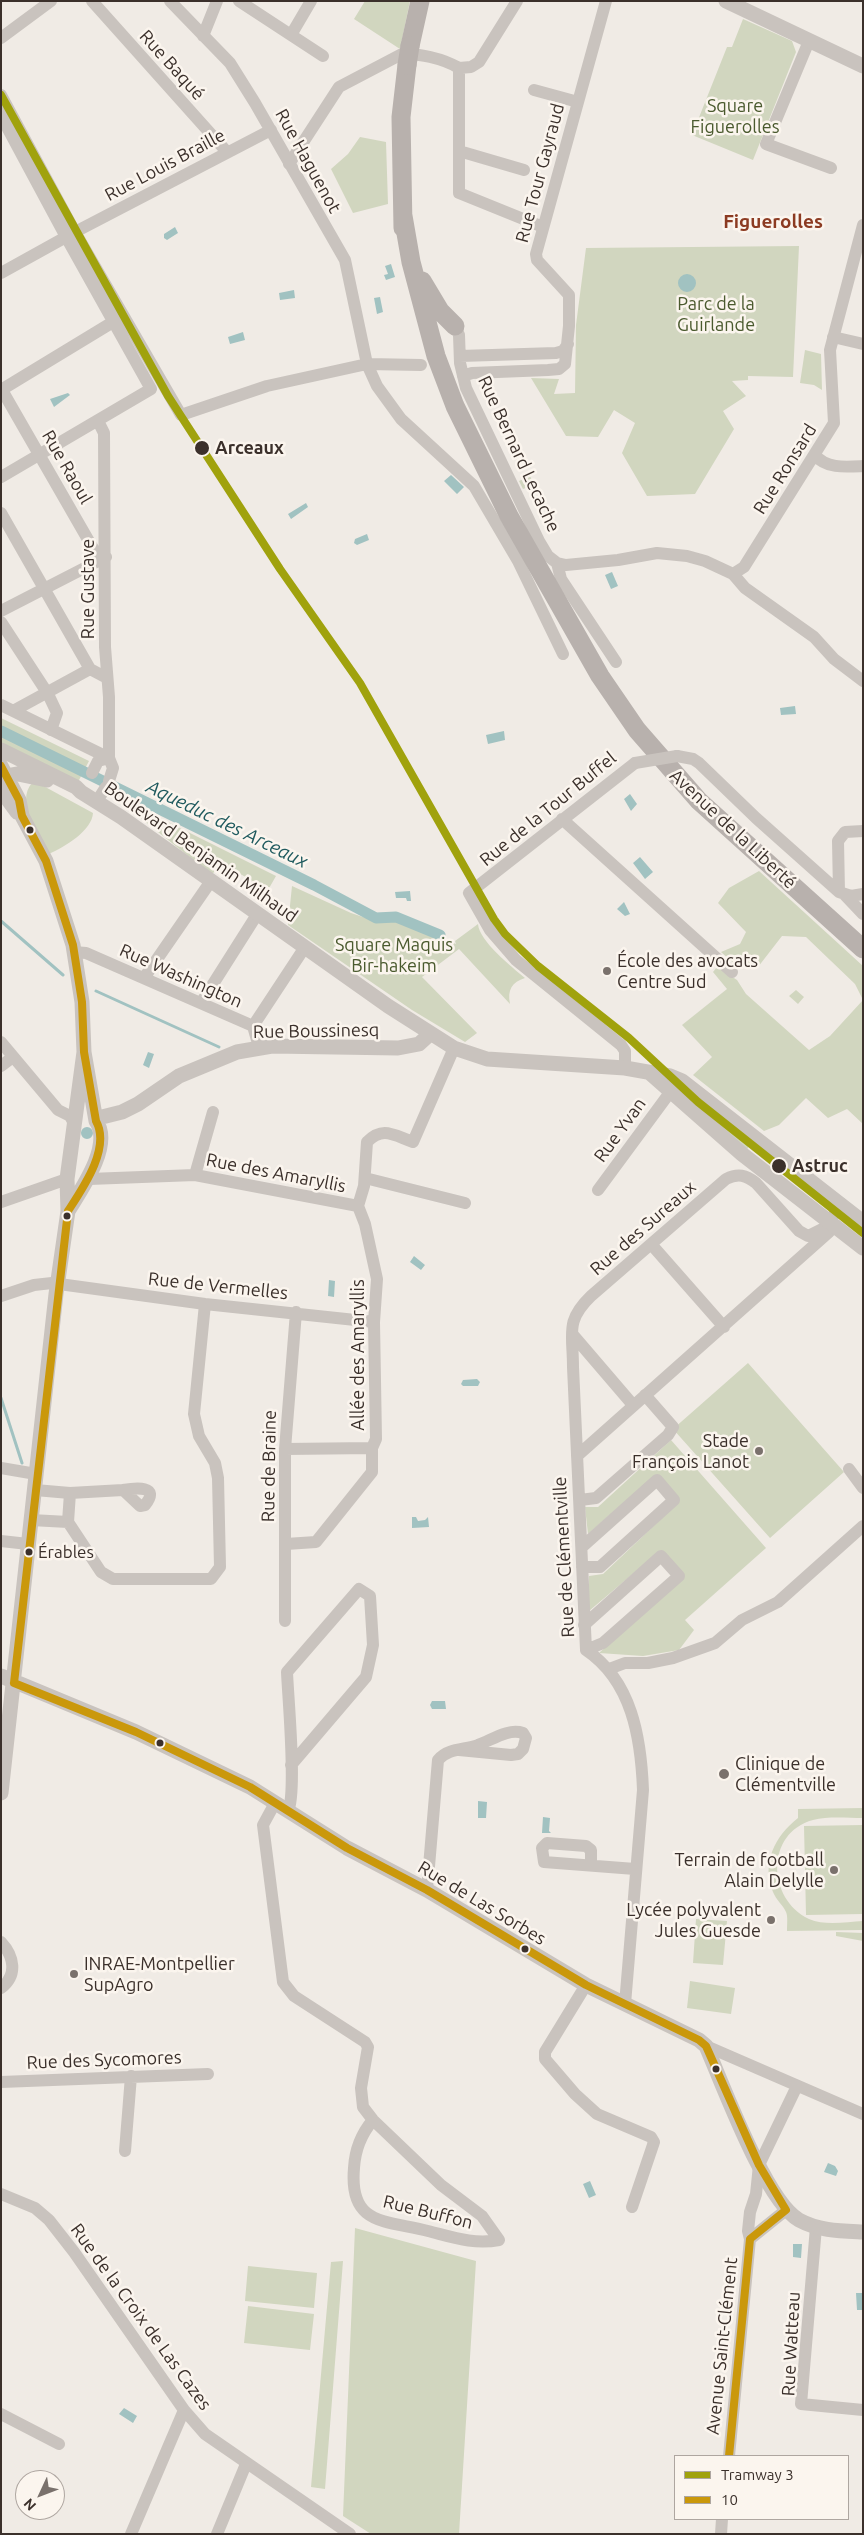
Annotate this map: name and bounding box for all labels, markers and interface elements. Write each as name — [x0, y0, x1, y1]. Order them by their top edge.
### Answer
street label: Rue Baqué — [135, 25, 209, 105]
park label: Square Figuerolles — [691, 95, 779, 138]
street label: Rue Tour Gayraud — [511, 101, 569, 245]
street label: Rue Haguenot — [270, 105, 346, 217]
street label: Rue Louis Braille — [101, 124, 229, 206]
district label: Figuerolles — [723, 211, 823, 233]
park label: Parc de la Guirlande — [677, 293, 755, 336]
street label: Rue Bernard Lecache — [473, 372, 565, 536]
street label: Rue Ronsard — [749, 420, 821, 518]
street label: Rue Raoul — [37, 426, 97, 508]
place label: Arceaux — [215, 437, 284, 459]
marker: Arceaux — [193, 439, 211, 457]
street label: Rue Gustave — [77, 539, 99, 639]
street label: Rue de la Tour Buffel — [475, 747, 621, 871]
street label: Avenue de la Liberté — [665, 765, 801, 893]
water label: Aqueduc des Arceaux — [143, 775, 311, 873]
street label: Boulevard Benjamin Milhaud — [100, 777, 302, 927]
unlabelled marker — [25, 825, 35, 835]
park label: Square Maquis Bir-hakeim — [335, 934, 453, 976]
street label: Rue Washington — [116, 939, 246, 1013]
place label: École des avocats Centre Sud — [617, 950, 758, 992]
marker: École des avocats Centre Sud — [601, 965, 613, 977]
street label: Rue Boussinesq — [253, 1019, 379, 1043]
street label: Rue Yvan — [589, 1094, 651, 1166]
street label: Rue des Amaryllis — [204, 1149, 348, 1197]
place label: Astruc — [792, 1155, 848, 1177]
marker: Astruc — [770, 1157, 788, 1175]
street label: Rue des Sureaux — [586, 1176, 700, 1280]
unlabelled marker — [62, 1211, 72, 1221]
street label: Rue de Vermelles — [147, 1268, 289, 1304]
street label: Allée des Amaryllis — [347, 1279, 369, 1431]
street label: Rue de Braine — [257, 1410, 281, 1522]
place label: Stade François Lanot — [632, 1430, 749, 1472]
marker: Stade François Lanot — [753, 1445, 765, 1457]
street label: Rue de Clémentville — [549, 1476, 579, 1638]
place label: Érables — [38, 1542, 94, 1562]
marker: Érables — [24, 1547, 34, 1557]
unlabelled marker — [155, 1738, 165, 1748]
place label: Clinique de Clémentville — [735, 1753, 836, 1796]
marker: Clinique de Clémentville — [717, 1767, 731, 1781]
place label: Terrain de football Alain Delylle — [674, 1849, 824, 1892]
street label: Rue de Las Sorbes — [414, 1856, 550, 1950]
marker: Terrain de football Alain Delylle — [828, 1864, 840, 1876]
place label: Lycée polyvalent Jules Guesde — [626, 1899, 761, 1942]
marker: Lycée polyvalent Jules Guesde — [765, 1914, 777, 1926]
unlabelled marker — [520, 1944, 530, 1954]
place label: INRAE-Montpellier SupAgro — [84, 1953, 235, 1996]
marker: INRAE-Montpellier SupAgro — [68, 1968, 80, 1980]
street label: Rue des Sycomores — [26, 2046, 182, 2074]
unlabelled marker — [711, 2064, 721, 2074]
street label: Rue Buffon — [381, 2190, 475, 2234]
street label: Rue de la Croix de Las Cazes — [66, 2219, 216, 2415]
street label: Avenue Saint-Clément — [702, 2256, 742, 2436]
street label: Rue Watteau — [777, 2291, 805, 2397]
legend — [674, 2455, 849, 2520]
text: Tramway 3 — [721, 2466, 794, 2483]
north arrow — [15, 2470, 65, 2520]
text: 10 — [721, 2491, 738, 2508]
text: N — [20, 2495, 39, 2514]

